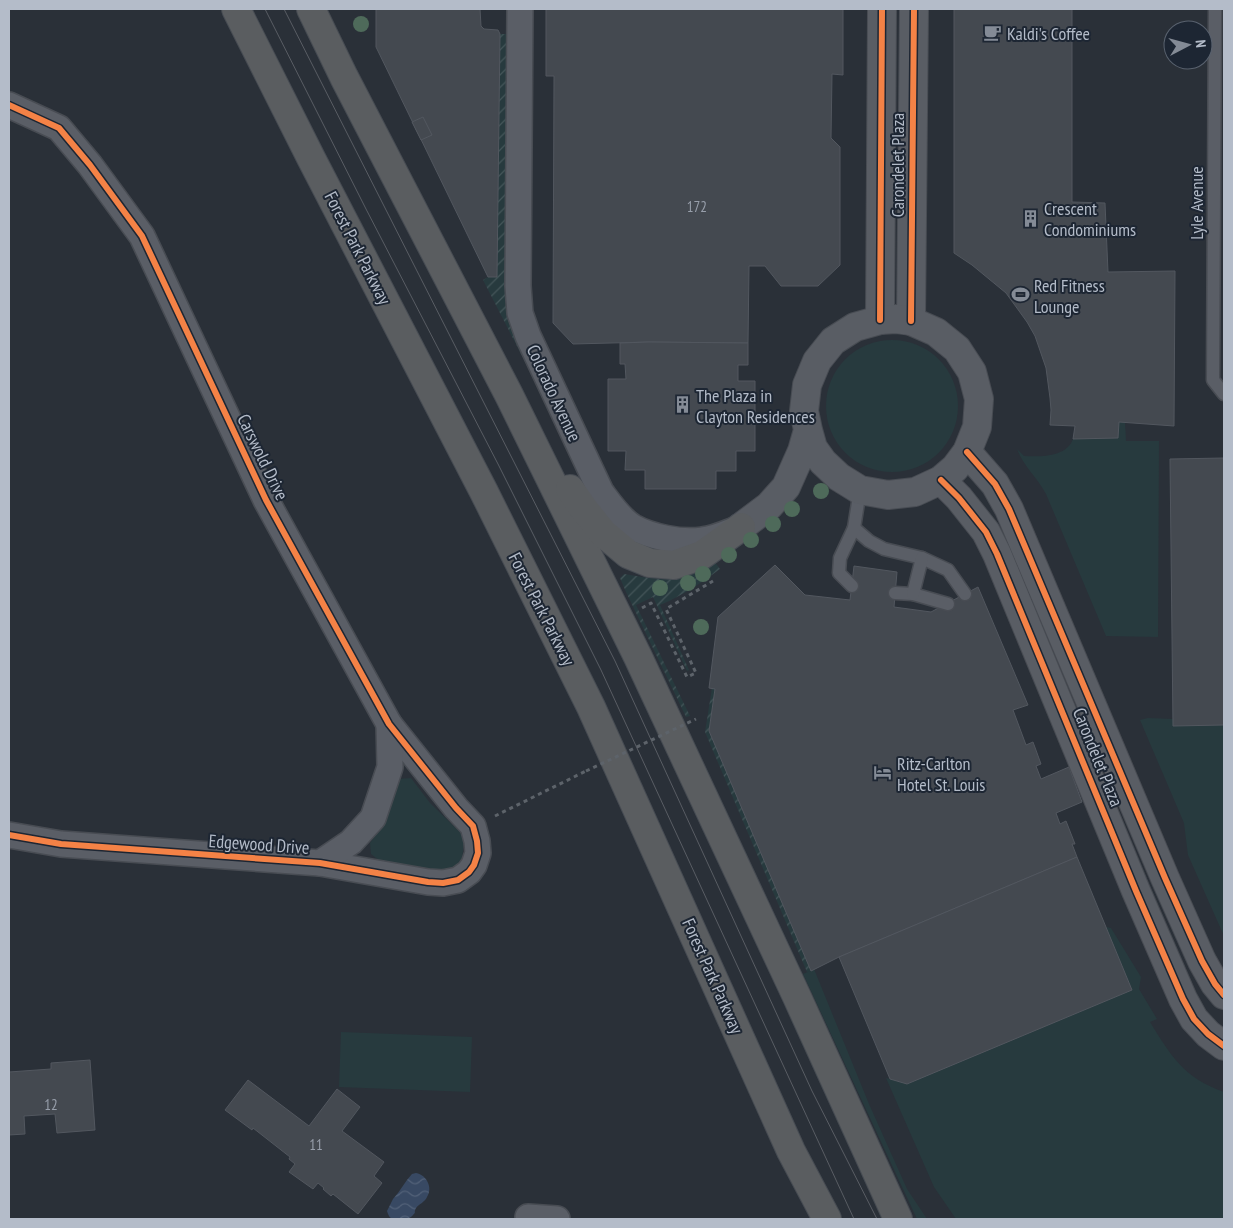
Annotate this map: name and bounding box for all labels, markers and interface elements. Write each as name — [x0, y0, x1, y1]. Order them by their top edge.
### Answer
north arrow — [1163, 20, 1213, 70]
place label: Kaldi's Coffee — [1007, 22, 1090, 45]
cafe icon: Kaldi's Coffee — [983, 23, 1003, 43]
text: N — [1192, 39, 1210, 48]
street label: Carondelet Plaza — [886, 113, 909, 217]
street label: Lyle Avenue — [1185, 166, 1208, 240]
street label: Forest Park Parkway — [320, 188, 396, 309]
house number: 172 — [687, 197, 707, 216]
place label: Crescent Condominiums — [1044, 197, 1136, 241]
building icon: Crescent Condominiums — [1020, 208, 1040, 228]
place label: Red Fitness Lounge — [1034, 274, 1105, 318]
sports icon: Red Fitness Lounge — [1010, 285, 1030, 305]
street label: Colorado Avenue — [522, 341, 586, 445]
place label: The Plaza in Clayton Residences — [696, 384, 815, 428]
building icon: The Plaza in Clayton Residences — [672, 395, 692, 415]
street label: Carswold Drive — [232, 410, 294, 504]
street label: Forest Park Parkway — [504, 549, 580, 670]
street label: Carondelet Plaza — [1068, 704, 1128, 810]
place label: Ritz-Carlton Hotel St. Louis — [897, 752, 985, 796]
hotel icon: Ritz-Carlton Hotel St. Louis — [873, 763, 893, 783]
street label: Edgewood Drive — [208, 829, 310, 859]
street label: Forest Park Parkway — [677, 915, 749, 1037]
house number: 12 — [44, 1095, 58, 1114]
house number: 11 — [309, 1135, 323, 1154]

